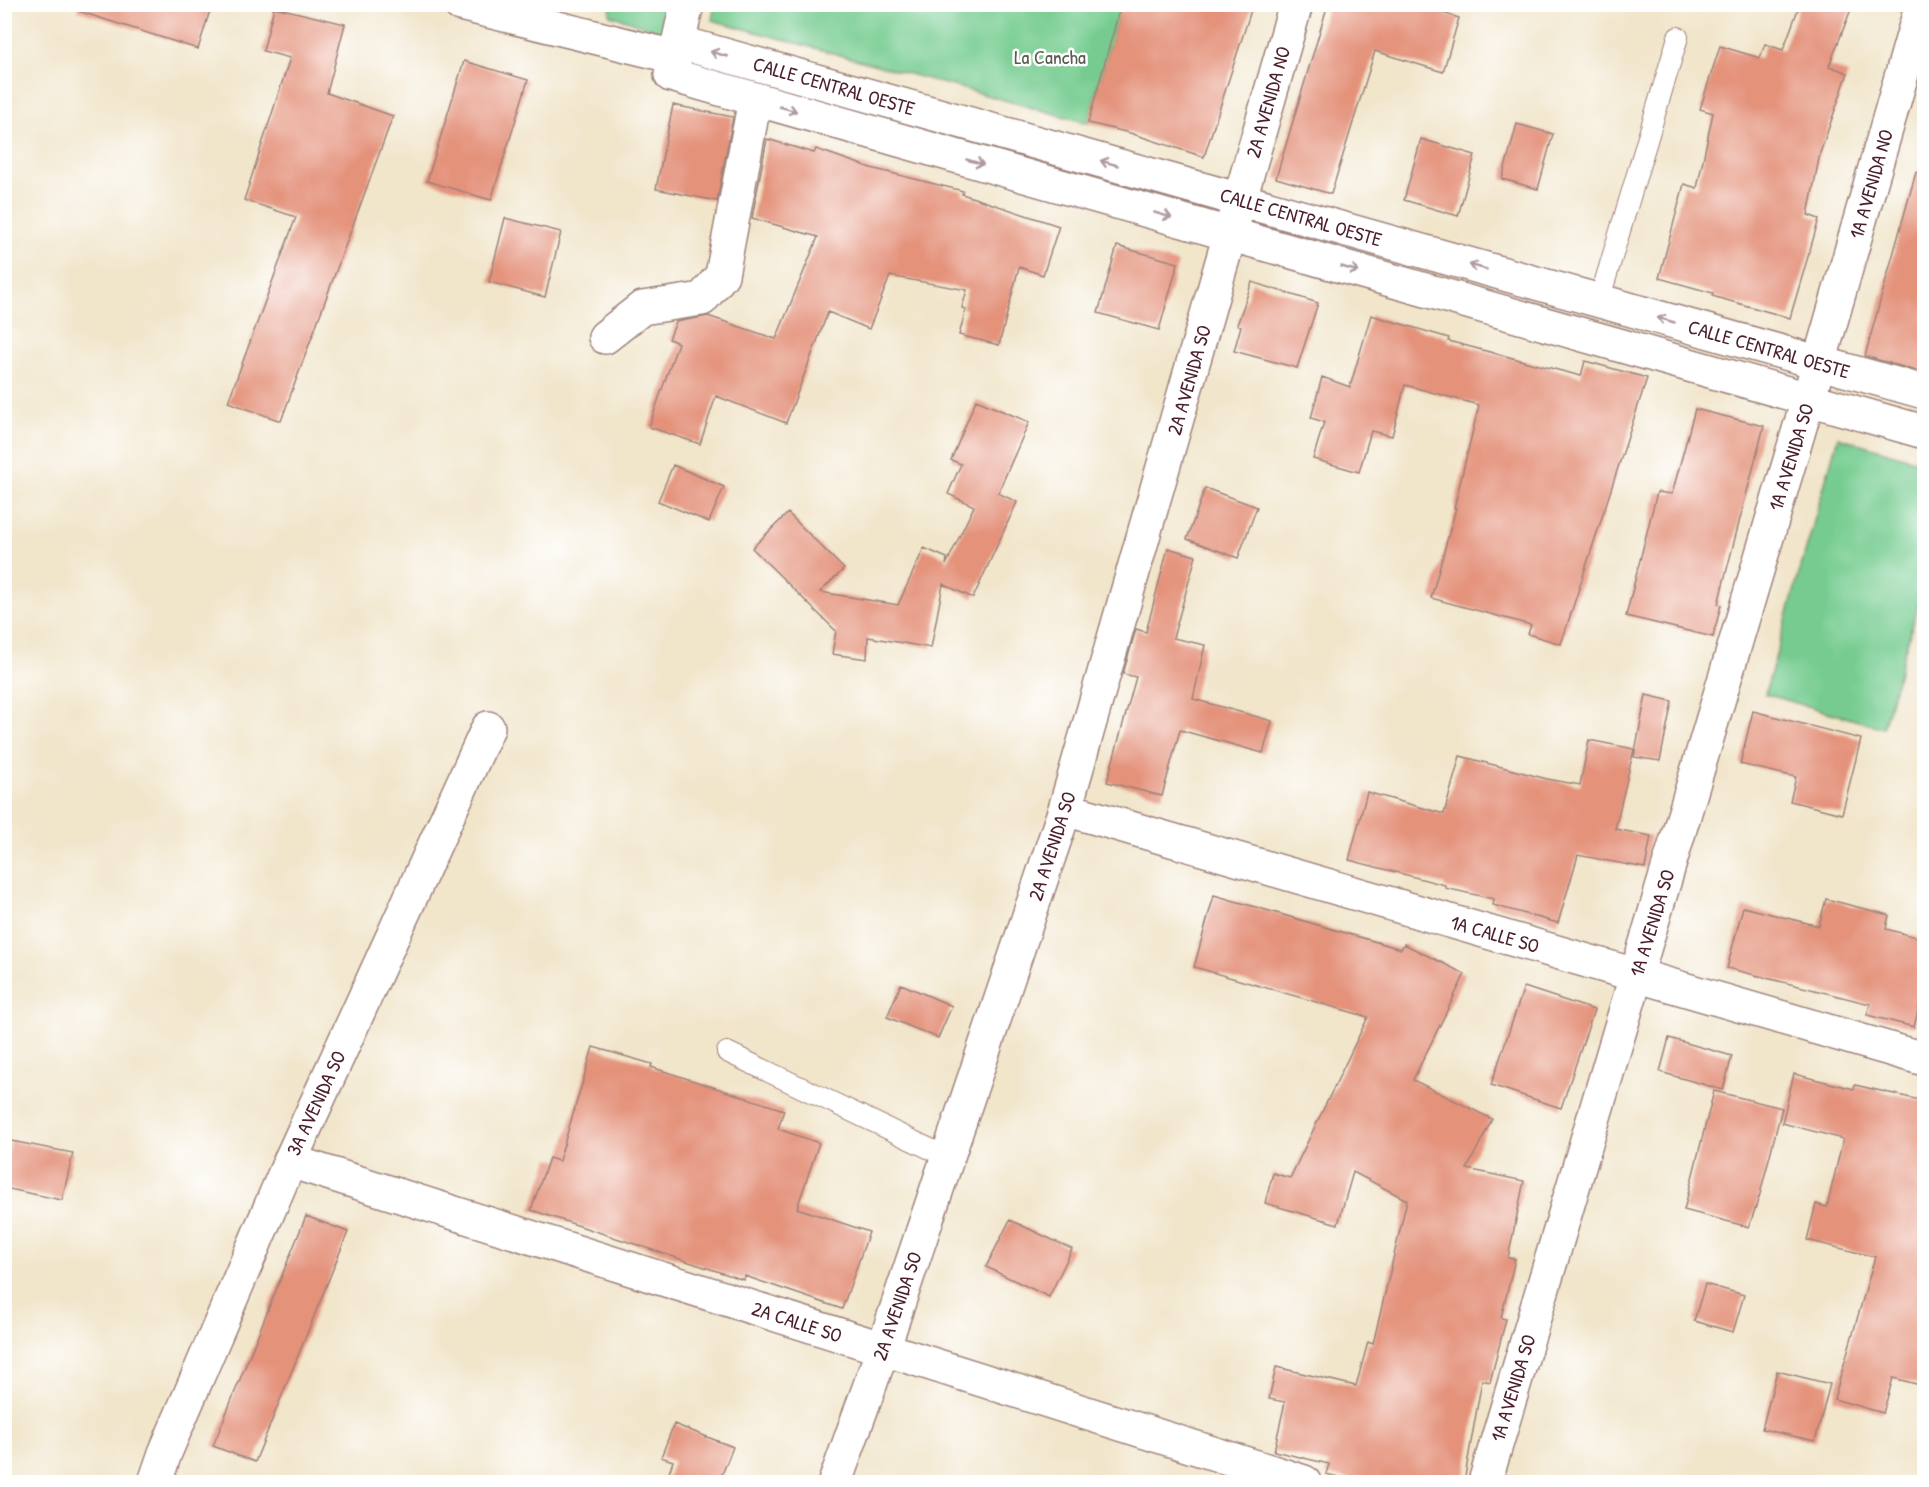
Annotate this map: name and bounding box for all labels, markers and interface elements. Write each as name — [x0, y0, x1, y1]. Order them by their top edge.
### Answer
park label: La Cancha — [1014, 43, 1086, 70]
street label: 2A AVENIDA NO — [1239, 43, 1296, 161]
one-way arrow — [710, 47, 729, 59]
street label: CALLE CENTRAL OESTE — [750, 50, 918, 122]
one-way arrow — [778, 104, 797, 115]
street label: 1A AVENIDA NO — [1842, 126, 1899, 242]
one-way arrow — [965, 157, 984, 168]
one-way arrow — [1099, 157, 1118, 168]
street label: CALLE CENTRAL OESTE — [1217, 181, 1385, 253]
one-way arrow — [1153, 210, 1172, 222]
one-way arrow — [1469, 261, 1488, 272]
one-way arrow — [1340, 264, 1359, 275]
street label: CALLE CENTRAL OESTE — [1685, 313, 1853, 385]
one-way arrow — [1657, 314, 1676, 325]
street label: 2A AVENIDA SO — [1160, 322, 1217, 438]
street label: 1A AVENIDA SO — [1761, 400, 1820, 514]
street label: 2A AVENIDA SO — [1021, 788, 1082, 904]
street label: 1A AVENIDA SO — [1622, 866, 1681, 980]
street label: 1A CALLE SO — [1448, 908, 1543, 959]
street label: 3A AVENIDA SO — [280, 1046, 352, 1160]
street label: 2A AVENIDA SO — [865, 1248, 928, 1364]
street label: 2A CALLE SO — [749, 1294, 846, 1349]
street label: 1A AVENIDA SO — [1483, 1331, 1542, 1445]

